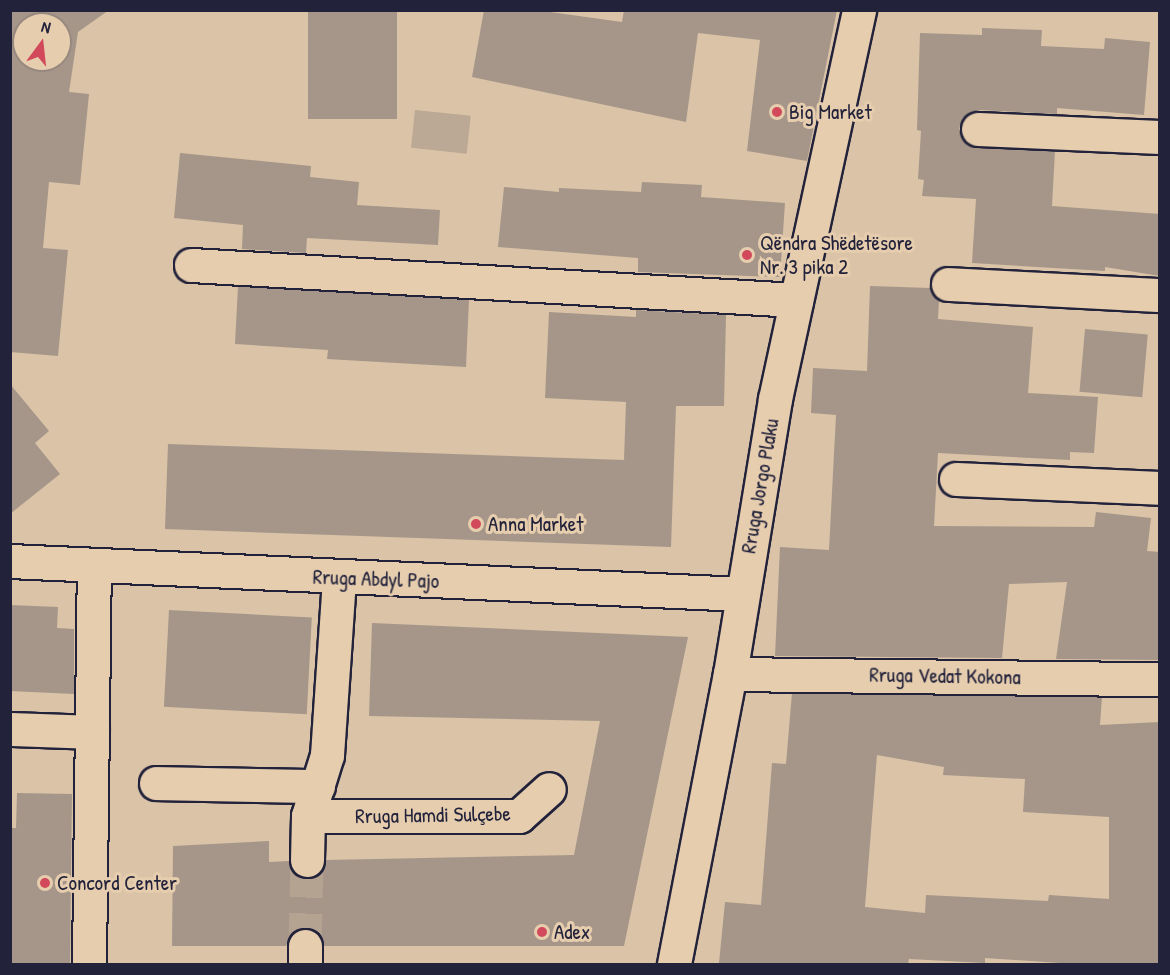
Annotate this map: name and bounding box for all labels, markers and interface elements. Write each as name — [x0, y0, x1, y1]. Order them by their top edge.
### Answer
north arrow — [12, 12, 72, 72]
text: N — [39, 15, 53, 38]
place label: Big Market — [789, 99, 872, 125]
marker: Big Market — [770, 105, 784, 119]
place label: Qëndra Shëdetësore Nr. 3 pika 2 — [760, 230, 913, 280]
marker: Qëndra Shëdetësore Nr. 3 pika 2 — [738, 246, 756, 264]
street label: Rruga Jorgo Plaku — [736, 417, 784, 555]
place label: Anna Market — [488, 511, 583, 537]
marker: Anna Market — [469, 517, 483, 531]
street label: Rruga Abdyl Pajo — [312, 564, 440, 594]
street label: Rruga Vedat Kokona — [869, 662, 1021, 690]
street label: Rruga Hamdi Sulçebe — [355, 801, 511, 829]
place label: Concord Center — [57, 870, 177, 896]
marker: Concord Center — [38, 876, 52, 890]
place label: Adex — [554, 919, 590, 945]
marker: Adex — [535, 925, 549, 939]

